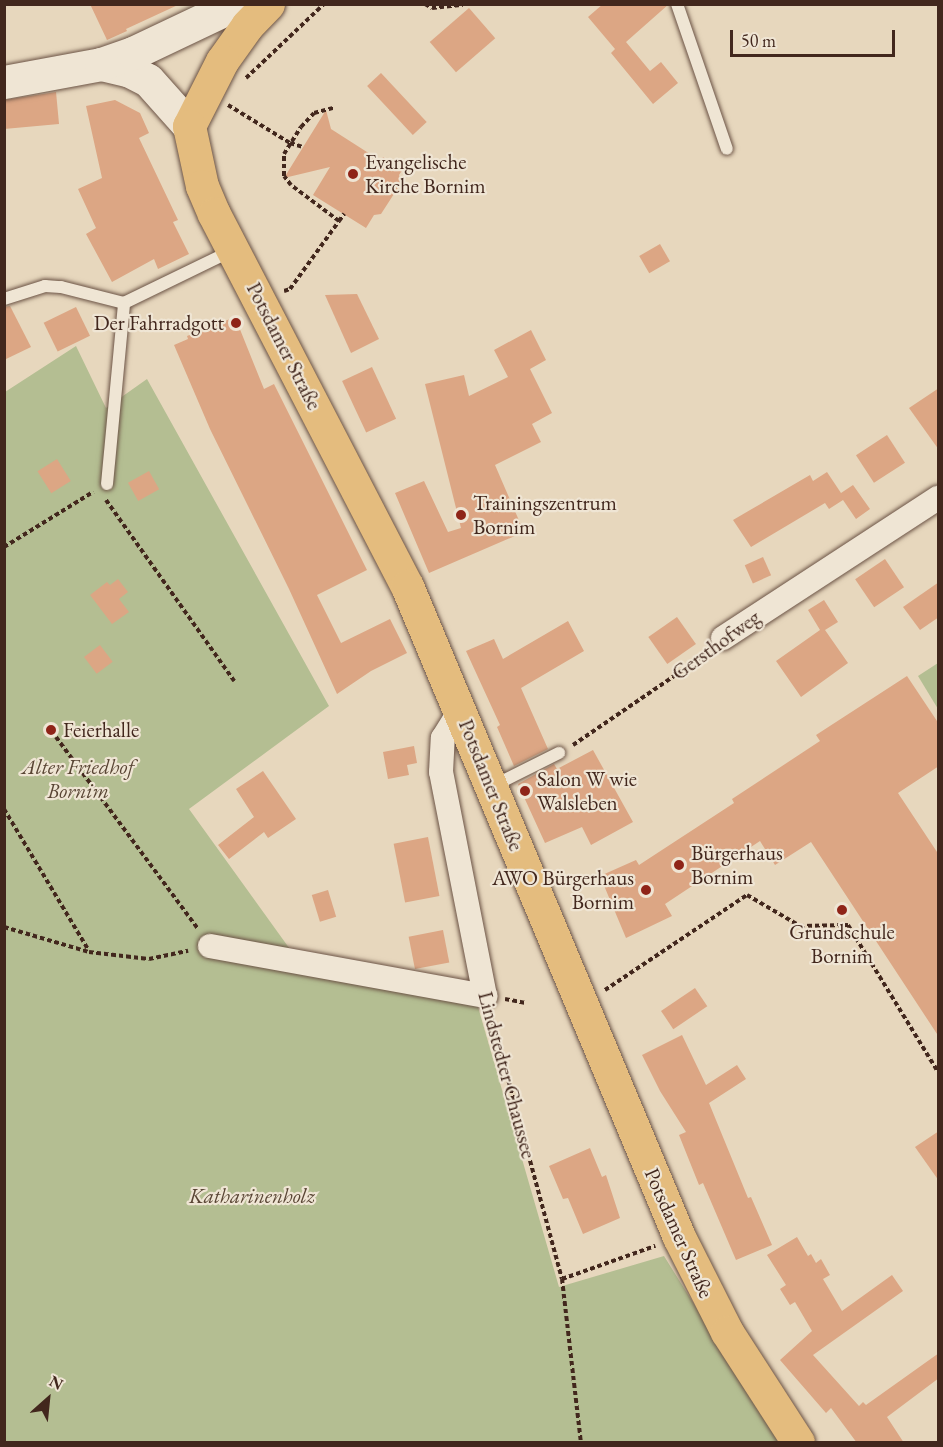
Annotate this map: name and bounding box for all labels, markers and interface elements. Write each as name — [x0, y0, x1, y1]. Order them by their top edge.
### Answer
scale bar — [733, 18, 898, 56]
text: 50 m — [741, 29, 776, 52]
place label: Evangelische Kirche Bornim — [365, 149, 486, 199]
marker: Evangelische Kirche Bornim — [346, 167, 360, 181]
street label: Potsdamer Straße — [241, 278, 327, 414]
place label: Der Fahrradgott — [94, 310, 224, 336]
marker: Der Fahrradgott — [229, 316, 243, 330]
place label: Trainingszentrum Bornim — [473, 490, 617, 540]
marker: Trainingszentrum Bornim — [454, 508, 468, 522]
street label: Gersthofweg — [667, 605, 765, 685]
street label: Potsdamer Straße — [453, 716, 529, 854]
place label: Feierhalle — [63, 717, 139, 743]
marker: Feierhalle — [44, 723, 58, 737]
park label: Alter Friedhof Bornim — [22, 754, 134, 804]
place label: Salon W wie Walsleben — [537, 766, 637, 816]
marker: Salon W wie Walsleben — [518, 784, 532, 798]
place label: Bürgerhaus Bornim — [691, 840, 783, 890]
marker: Bürgerhaus Bornim — [672, 858, 686, 872]
place label: AWO Bürgerhaus Bornim — [492, 865, 634, 915]
marker: AWO Bürgerhaus Bornim — [639, 883, 653, 897]
marker: Grundschule Bornim — [835, 903, 849, 917]
place label: Grundschule Bornim — [789, 919, 895, 969]
street label: Lindstedter Chaussee — [473, 989, 541, 1161]
street label: Potsdamer Straße — [639, 1164, 719, 1302]
park label: Katharinenholz — [189, 1183, 315, 1209]
north arrow — [18, 1369, 78, 1429]
text: N — [46, 1370, 67, 1395]

